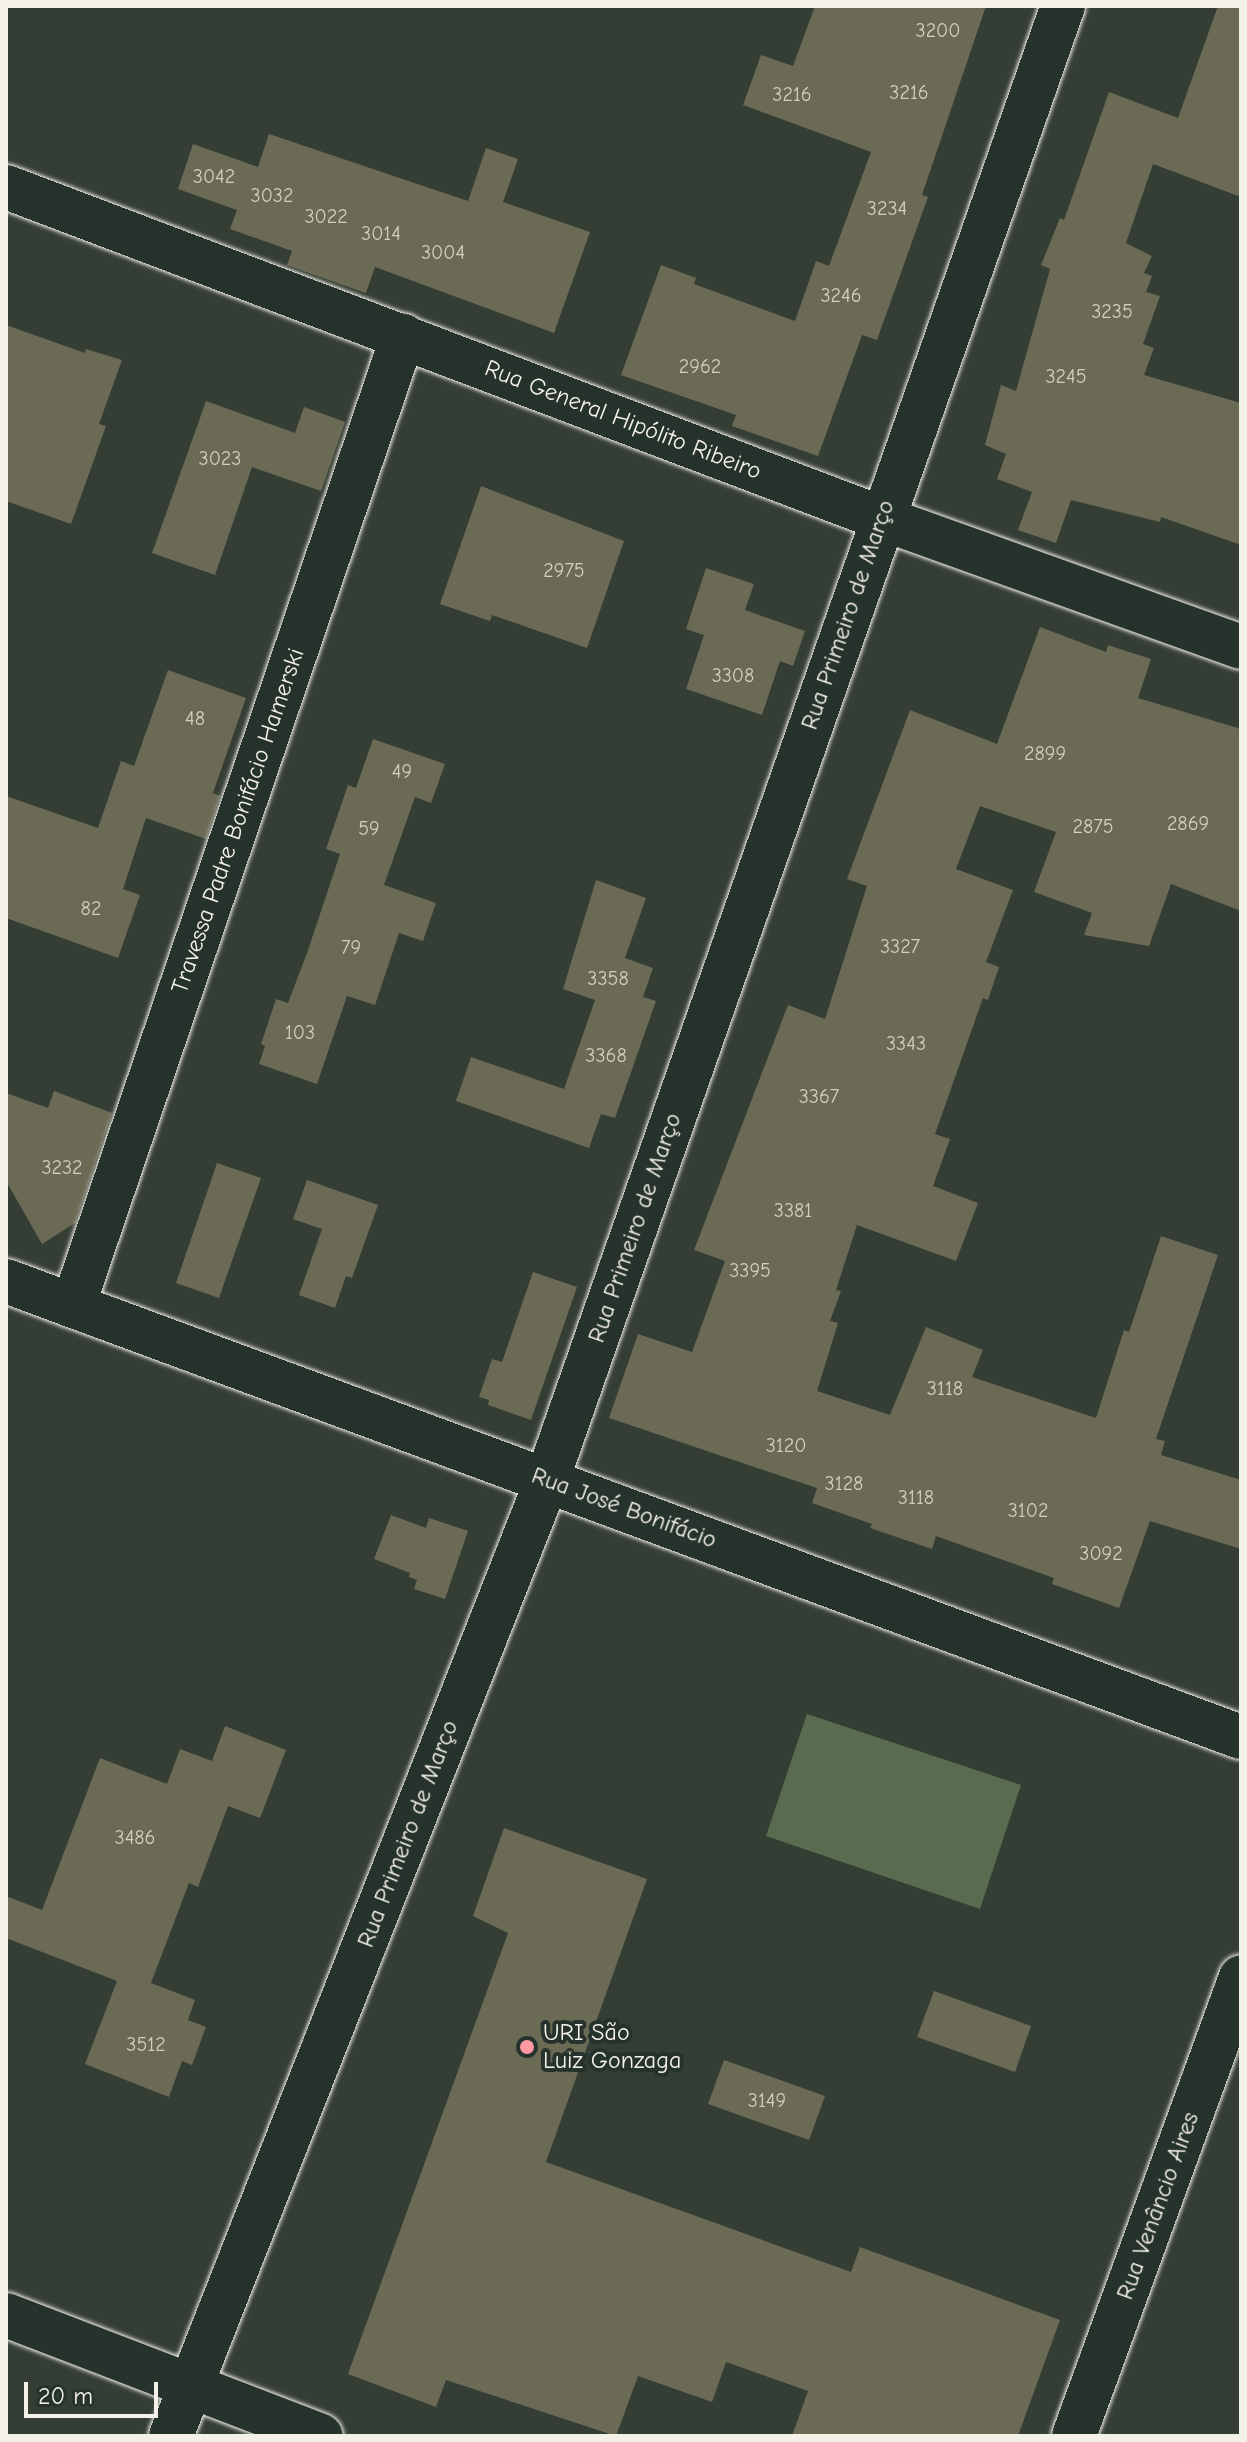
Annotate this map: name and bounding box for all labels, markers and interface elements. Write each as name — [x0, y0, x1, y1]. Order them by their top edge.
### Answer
house number: 3200 — [916, 18, 960, 42]
house number: 3216 — [889, 80, 929, 104]
house number: 3216 — [772, 82, 812, 106]
house number: 3042 — [193, 164, 235, 188]
house number: 3032 — [251, 183, 293, 207]
house number: 3234 — [867, 196, 907, 220]
house number: 3022 — [304, 204, 348, 228]
house number: 3014 — [361, 221, 401, 245]
house number: 3004 — [421, 240, 465, 264]
house number: 3246 — [821, 283, 861, 307]
house number: 3235 — [1091, 299, 1133, 323]
street label: Rua General Hipólito Ribeiro — [481, 354, 765, 486]
house number: 2962 — [679, 354, 721, 378]
house number: 3245 — [1046, 364, 1086, 388]
house number: 3023 — [199, 446, 241, 470]
street label: Rua Primeiro de Março — [795, 496, 901, 734]
house number: 2975 — [543, 558, 585, 582]
street label: Travessa Padre Bonifácio Hamerski — [165, 645, 311, 997]
house number: 3308 — [712, 663, 754, 687]
house number: 48 — [185, 706, 205, 730]
house number: 2899 — [1024, 741, 1066, 765]
house number: 49 — [392, 759, 412, 783]
house number: 2869 — [1167, 811, 1209, 835]
house number: 2875 — [1072, 814, 1114, 838]
house number: 59 — [358, 816, 380, 840]
house number: 82 — [81, 896, 101, 920]
house number: 3327 — [880, 934, 920, 958]
house number: 79 — [341, 935, 361, 959]
house number: 3358 — [587, 966, 629, 990]
house number: 103 — [285, 1020, 315, 1044]
house number: 3343 — [886, 1031, 926, 1055]
house number: 3368 — [585, 1043, 627, 1067]
house number: 3367 — [799, 1084, 839, 1108]
street label: Rua Primeiro de Março — [582, 1109, 688, 1347]
house number: 3232 — [41, 1155, 83, 1179]
house number: 3381 — [774, 1198, 812, 1222]
house number: 3395 — [729, 1258, 771, 1282]
house number: 3118 — [927, 1376, 963, 1400]
house number: 3120 — [766, 1433, 806, 1457]
street label: Rua José Bonifácio — [528, 1461, 720, 1555]
house number: 3128 — [825, 1471, 863, 1495]
house number: 3118 — [898, 1485, 934, 1509]
house number: 3102 — [1008, 1498, 1048, 1522]
house number: 3092 — [1079, 1541, 1123, 1565]
street label: Rua Primeiro de Março — [351, 1716, 465, 1952]
house number: 3486 — [115, 1825, 155, 1849]
place label: URI São Luiz Gonzaga — [543, 2019, 681, 2075]
house number: 3512 — [126, 2032, 166, 2056]
marker: URI São Luiz Gonzaga — [518, 2038, 536, 2056]
house number: 3149 — [748, 2088, 786, 2112]
street label: Rua Venâncio Aires — [1111, 2108, 1205, 2304]
scale bar — [28, 2366, 162, 2416]
text: 20 m — [38, 2382, 93, 2410]

